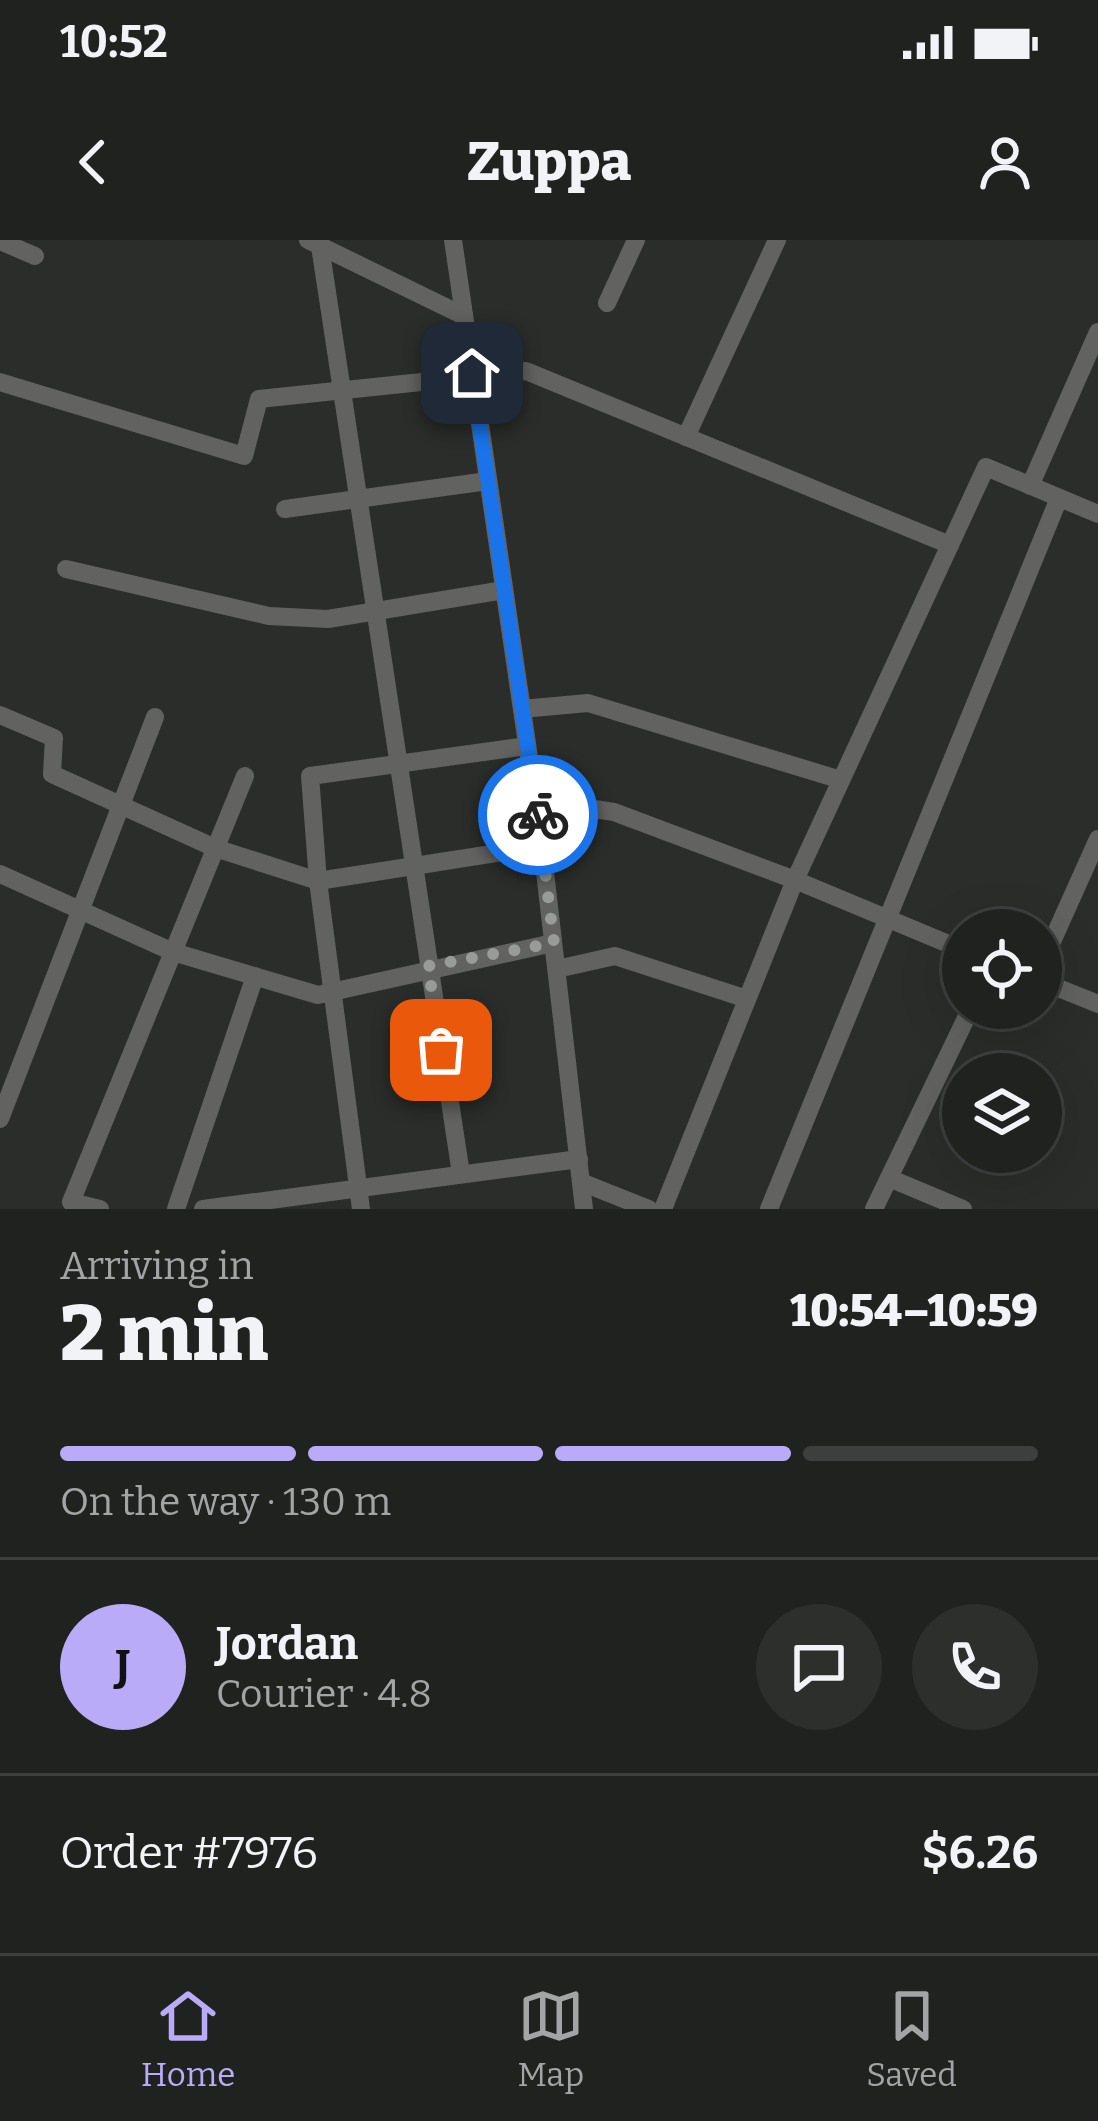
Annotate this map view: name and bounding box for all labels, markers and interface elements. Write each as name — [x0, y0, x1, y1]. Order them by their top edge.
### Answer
text: 10:52 — [60, 15, 168, 69]
icon: back — [60, 129, 126, 195]
icon: person — [972, 129, 1038, 195]
text: Zuppa — [467, 130, 631, 194]
pin — [421, 322, 523, 424]
icon: home — [439, 340, 505, 406]
courier — [478, 755, 598, 875]
icon: bike — [505, 782, 571, 848]
map controls — [942, 909, 1062, 1173]
button: locate — [942, 909, 1062, 1029]
pin — [390, 999, 492, 1101]
icon: bag — [408, 1017, 474, 1083]
button: layers — [942, 1053, 1062, 1173]
text: Arriving in — [60, 1243, 254, 1289]
text: 10:54–10:59 — [790, 1284, 1038, 1338]
text: 2 min — [60, 1287, 269, 1381]
text: On the way · 130 m — [60, 1479, 391, 1525]
button: chat — [756, 1604, 882, 1730]
button: phone — [912, 1604, 1038, 1730]
text: Jordan — [216, 1617, 358, 1671]
text: J — [115, 1640, 131, 1694]
text: Courier · 4.8 — [216, 1671, 432, 1717]
text: Order #7976 — [60, 1826, 318, 1880]
text: $6.26 — [922, 1826, 1038, 1880]
tab: Home — [141, 1983, 235, 2095]
tab: Map — [517, 1983, 584, 2095]
tab: Saved — [866, 1983, 957, 2095]

